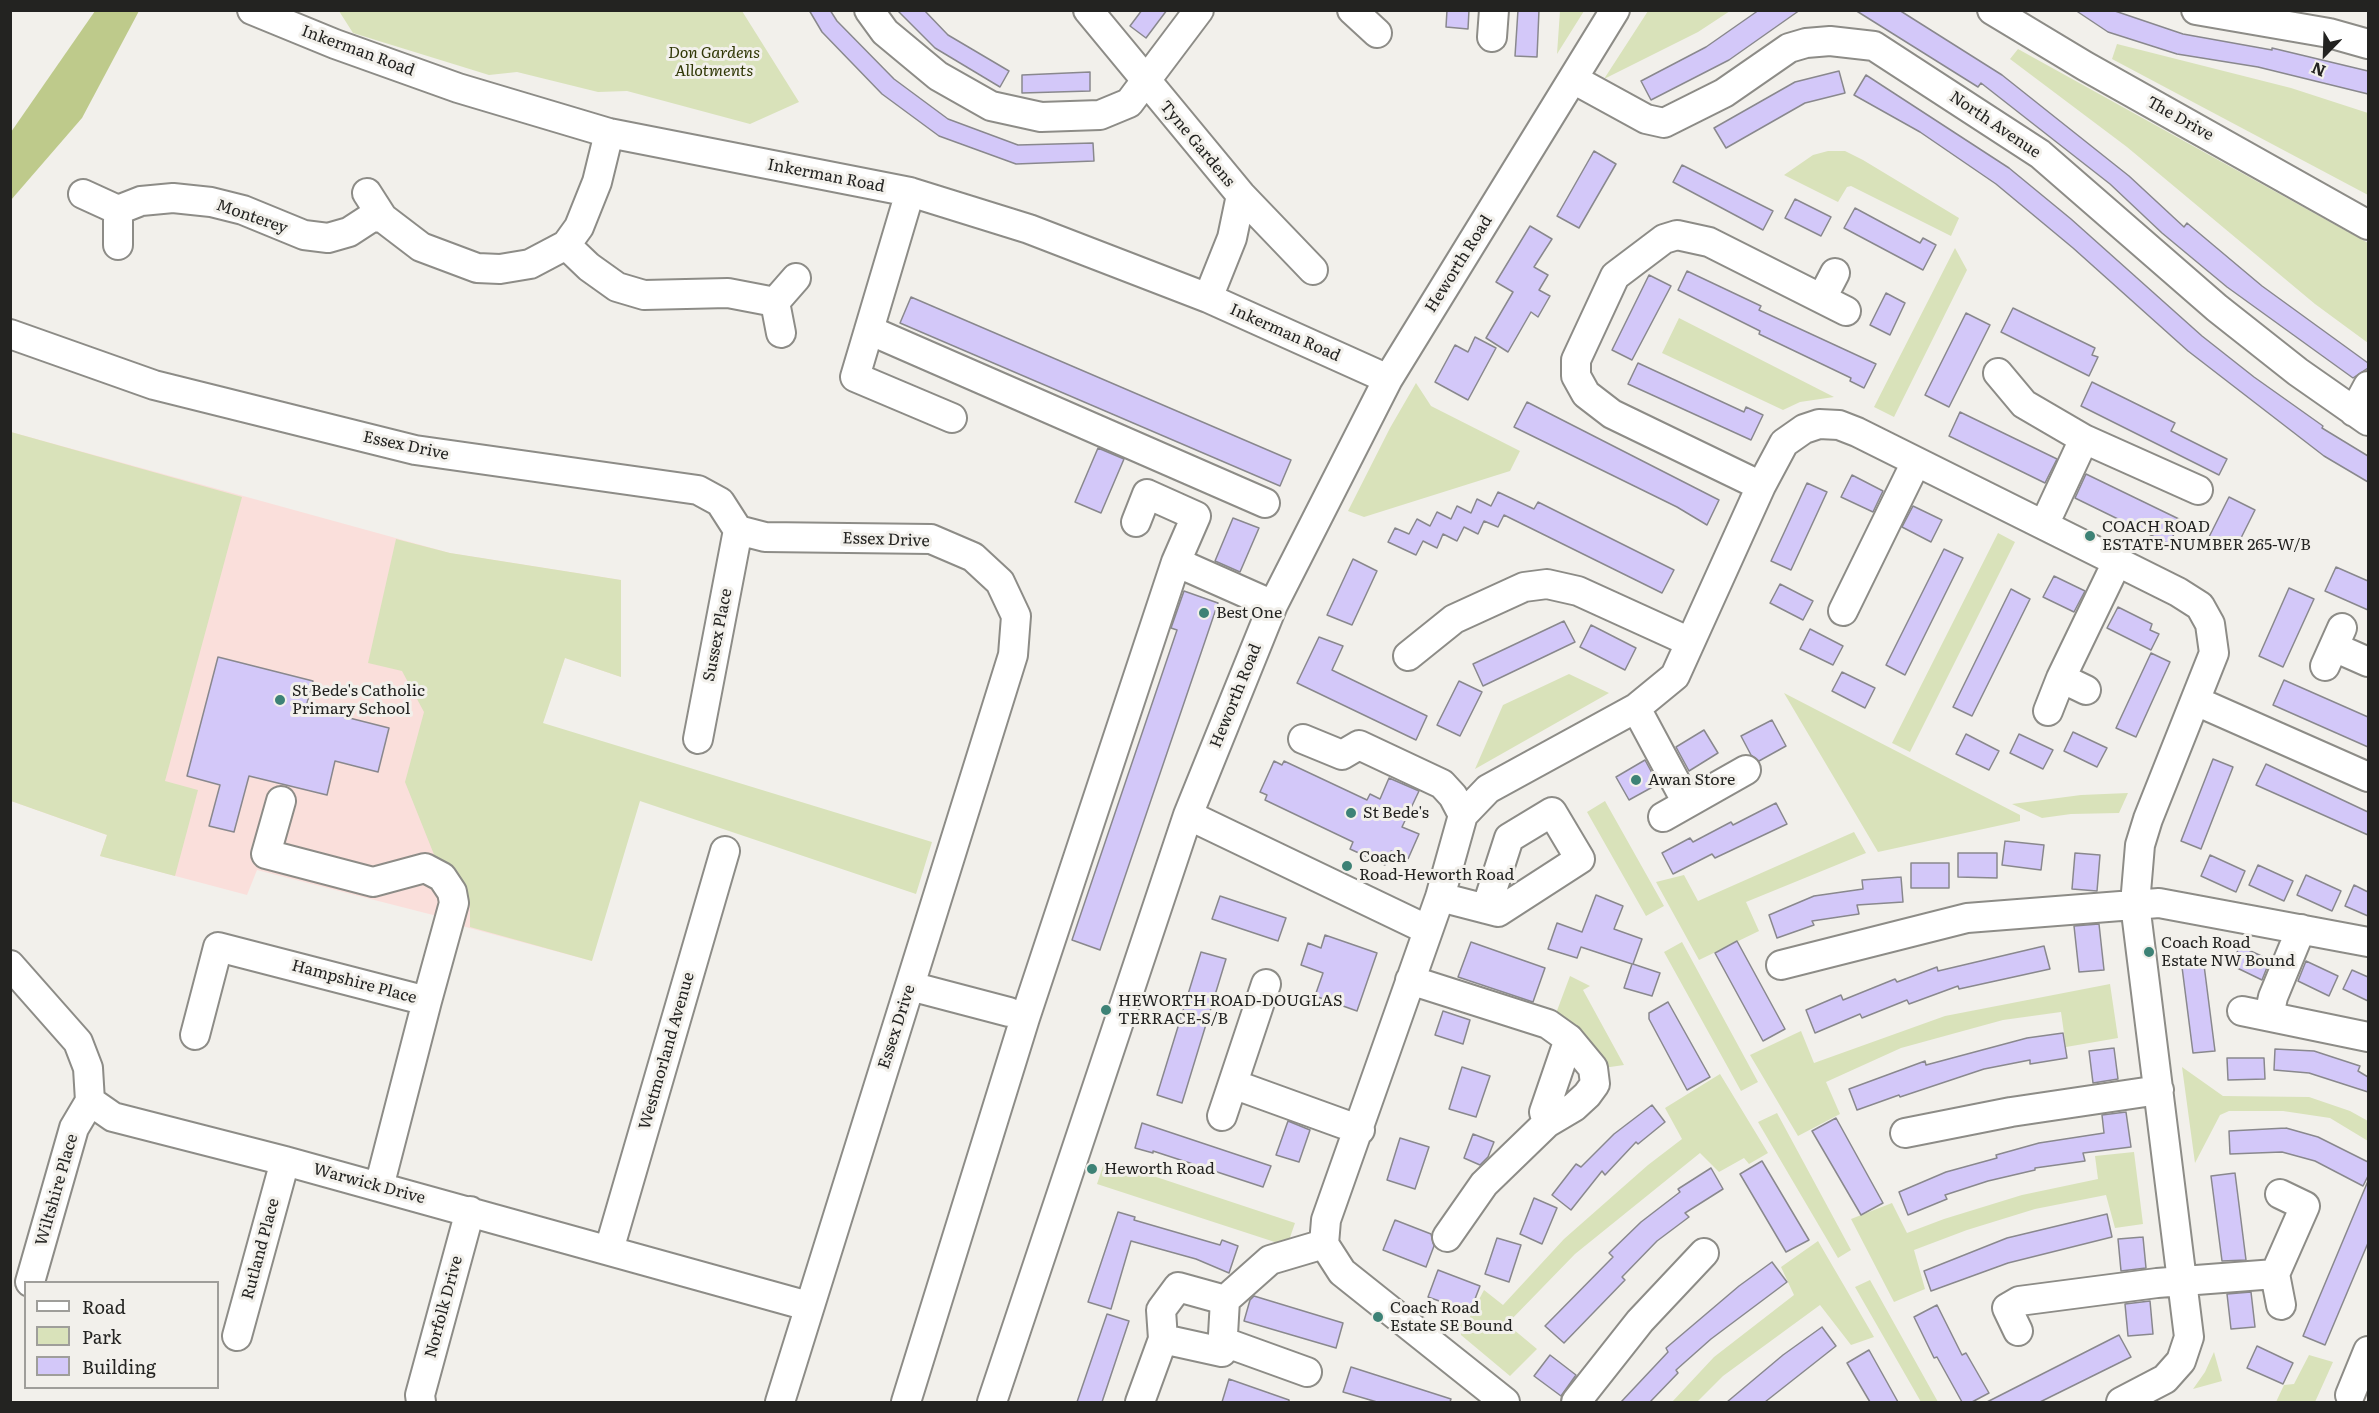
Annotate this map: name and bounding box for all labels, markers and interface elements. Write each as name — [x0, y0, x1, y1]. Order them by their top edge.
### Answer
street label: Inkerman Road — [299, 22, 417, 80]
north arrow — [2295, 24, 2355, 84]
park label: Don Gardens Allotments — [668, 43, 760, 81]
text: N — [2307, 57, 2329, 84]
street label: North Avenue — [1946, 87, 2044, 163]
street label: The Drive — [2143, 93, 2217, 145]
street label: Tyne Gardens — [1156, 97, 1238, 191]
street label: Inkerman Road — [766, 155, 886, 197]
street label: Monterey — [214, 196, 290, 238]
street label: Heworth Road — [1422, 212, 1496, 316]
street label: Inkerman Road — [1227, 300, 1343, 366]
street label: Essex Drive — [361, 428, 451, 464]
place label: COACH ROAD ESTATE-NUMBER 265-W/B — [2102, 517, 2311, 555]
street label: Essex Drive — [842, 529, 930, 551]
marker: COACH ROAD ESTATE-NUMBER 265-W/B — [2083, 529, 2097, 543]
street label: Sussex Place — [700, 587, 736, 683]
place label: Best One — [1216, 603, 1282, 623]
marker: Best One — [1197, 606, 1211, 620]
street label: Heworth Road — [1206, 641, 1266, 751]
place label: St Bede's Catholic Primary School — [292, 681, 425, 719]
marker: St Bede's Catholic Primary School — [273, 693, 287, 707]
place label: Awan Store — [1648, 770, 1735, 790]
marker: Awan Store — [1629, 773, 1643, 787]
place label: St Bede's — [1363, 803, 1429, 823]
marker: St Bede's — [1344, 806, 1358, 820]
place label: Coach Road-Heworth Road — [1359, 847, 1514, 885]
marker: Coach Road-Heworth Road — [1340, 859, 1354, 873]
place label: Coach Road Estate NW Bound — [2161, 933, 2295, 971]
marker: Coach Road Estate NW Bound — [2142, 945, 2156, 959]
street label: Hampshire Place — [289, 956, 419, 1008]
street label: Westmorland Avenue — [635, 970, 699, 1132]
street label: Essex Drive — [874, 983, 920, 1071]
place label: HEWORTH ROAD-DOUGLAS TERRACE-S/B — [1118, 991, 1343, 1029]
marker: HEWORTH ROAD-DOUGLAS TERRACE-S/B — [1099, 1003, 1113, 1017]
street label: Wiltshire Place — [32, 1132, 82, 1248]
place label: Heworth Road — [1104, 1159, 1215, 1179]
street label: Warwick Drive — [311, 1160, 427, 1208]
marker: Heworth Road — [1085, 1162, 1099, 1176]
street label: Rutland Place — [238, 1196, 284, 1302]
street label: Norfolk Drive — [421, 1254, 467, 1360]
legend — [24, 1281, 219, 1389]
text: Road — [82, 1293, 126, 1320]
place label: Coach Road Estate SE Bound — [1390, 1298, 1513, 1336]
marker: Coach Road Estate SE Bound — [1371, 1310, 1385, 1324]
text: Park — [82, 1323, 121, 1350]
text: Building — [82, 1353, 156, 1380]

